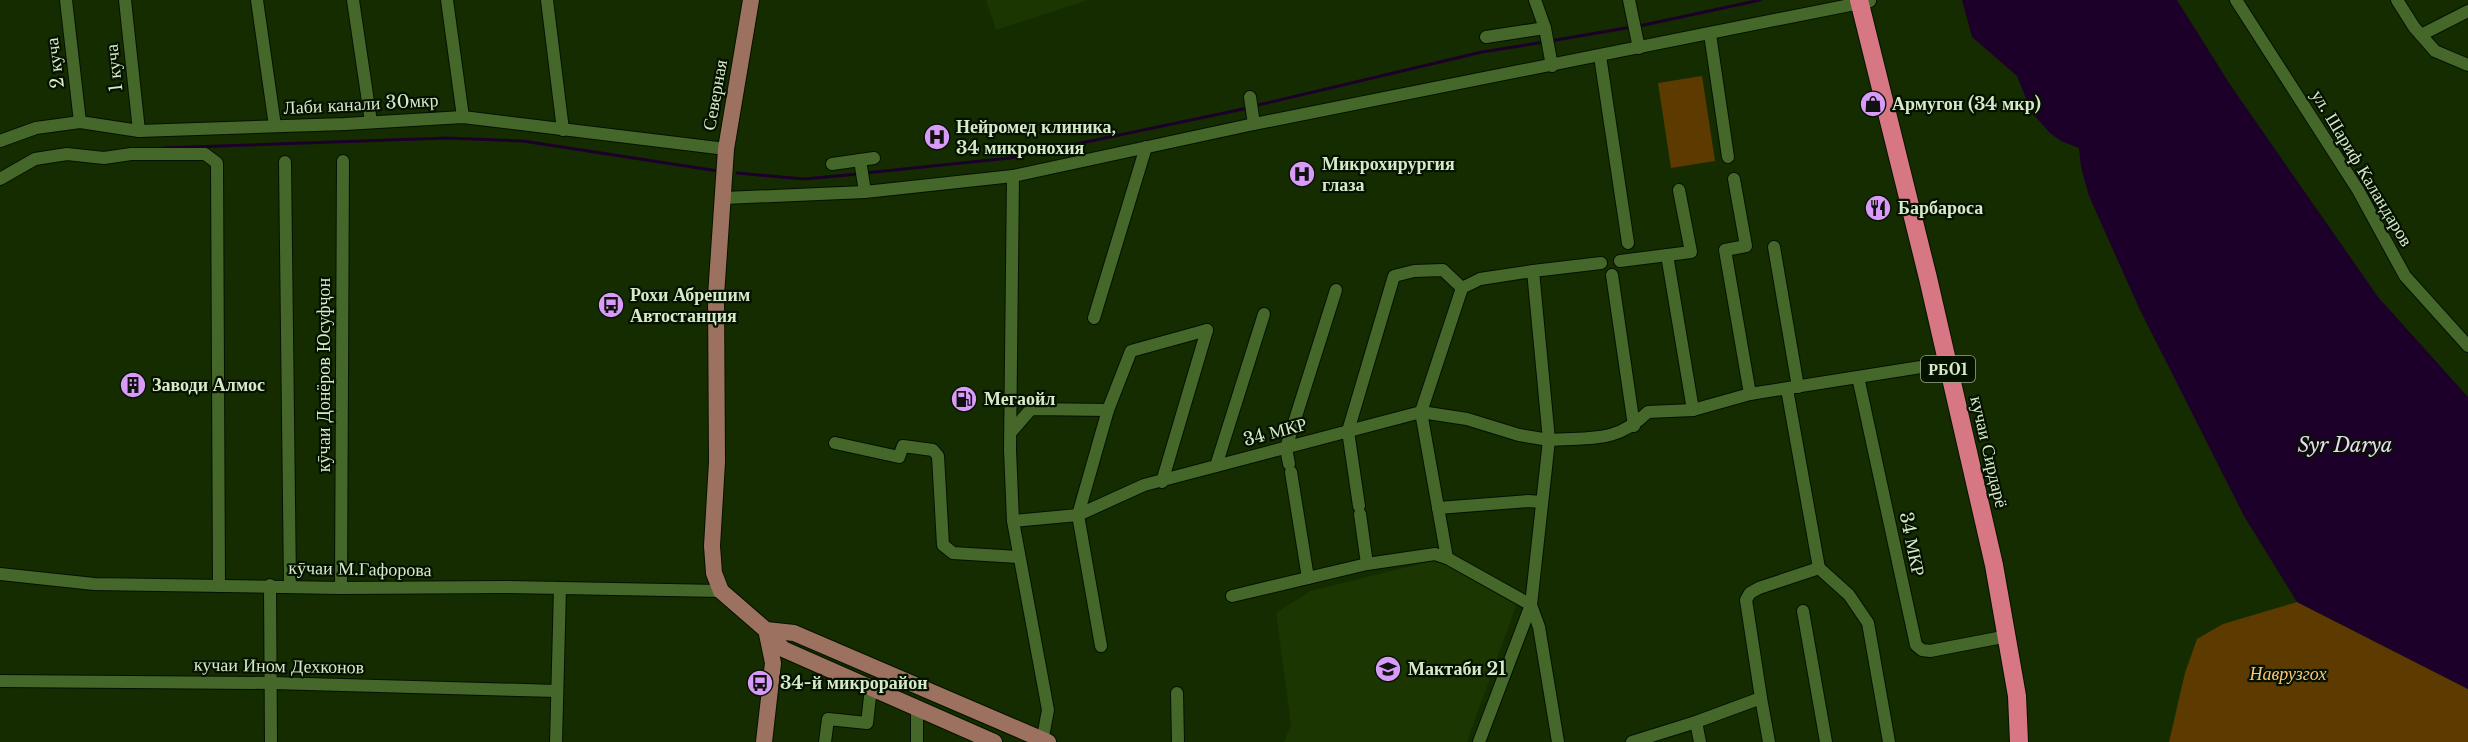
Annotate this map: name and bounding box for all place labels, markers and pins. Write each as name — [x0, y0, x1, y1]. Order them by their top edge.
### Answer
shop icon: Армугон (34 мкр) — [1858, 89, 1888, 119]
place label: Армугон (34 мкр) — [1892, 93, 2041, 115]
place label: Нейромед клиника, 34 микронохия — [956, 116, 1116, 159]
hospital icon: Нейромед клиника, 34 микронохия — [922, 122, 952, 152]
place label: Микрохирургия глаза — [1322, 153, 1455, 196]
hospital icon: Микрохирургия глаза — [1287, 159, 1317, 189]
restaurant icon: Барбароса — [1863, 193, 1893, 223]
place label: Барбароса — [1898, 197, 1983, 219]
place label: Рохи Абрешим Автостанция — [630, 284, 750, 327]
bus stop icon: Рохи Абрешим Автостанция — [596, 290, 626, 320]
building icon: Заводи Алмос — [118, 370, 148, 400]
place label: Заводи Алмос — [152, 374, 265, 396]
fuel station icon: Мегаойл — [949, 384, 979, 414]
place label: Мегаойл — [984, 388, 1055, 410]
school or university icon: Мактаби 21 — [1373, 654, 1403, 684]
place label: Мактаби 21 — [1408, 658, 1506, 680]
bus stop icon: 34-й микрорайон — [745, 668, 775, 698]
place label: 34-й микрорайон — [780, 672, 928, 694]

